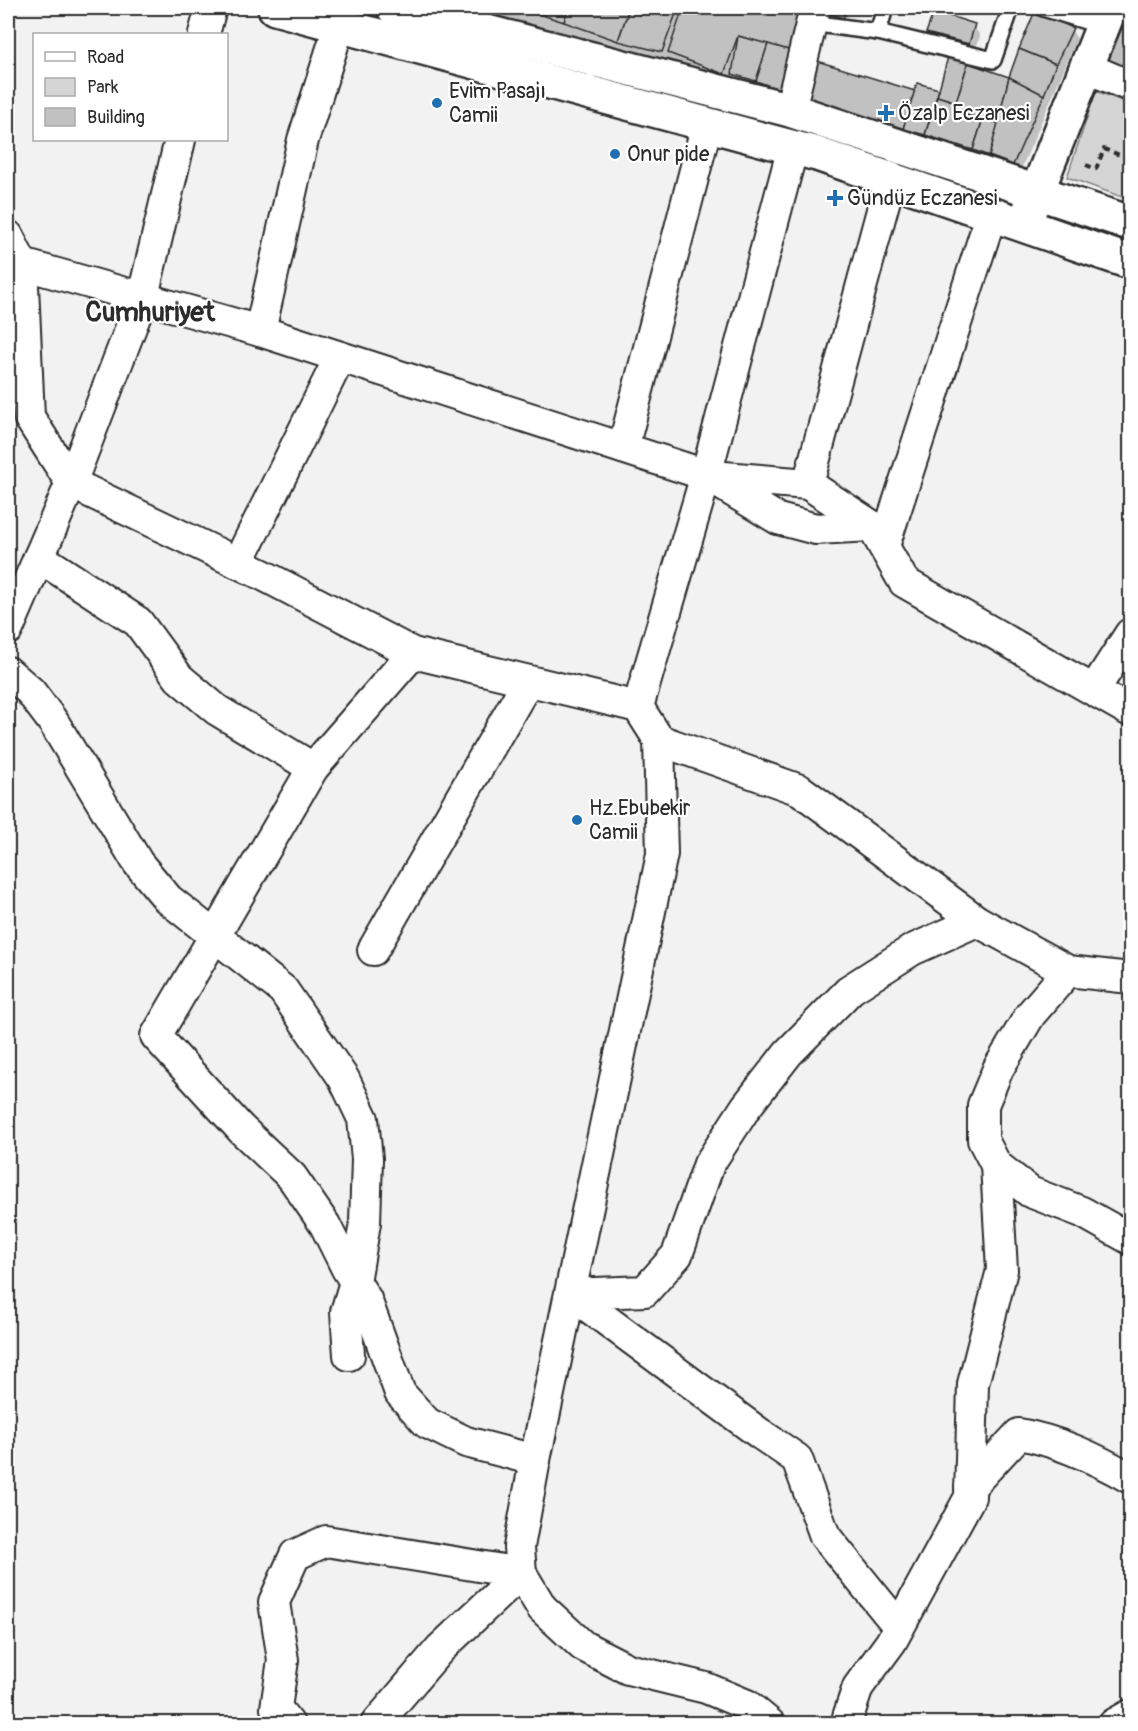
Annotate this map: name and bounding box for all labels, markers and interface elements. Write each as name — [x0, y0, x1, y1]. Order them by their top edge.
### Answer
legend — [33, 33, 228, 141]
text: Road — [87, 46, 124, 69]
text: Park — [87, 76, 119, 99]
place label: Evim Pasajı Camii — [449, 78, 546, 129]
marker: Evim Pasajı Camii — [430, 96, 444, 110]
place label: Özalp Eczanesi — [898, 100, 1030, 127]
text: Building — [87, 106, 145, 129]
marker: Özalp Eczanesi — [879, 106, 893, 120]
place label: Onur pide — [627, 141, 710, 168]
marker: Onur pide — [608, 147, 622, 161]
place label: Gündüz Eczanesi — [847, 185, 998, 212]
marker: Gündüz Eczanesi — [828, 191, 842, 205]
district label: Cumhuriyet — [85, 296, 216, 329]
place label: Hz.Ebubekir Camii — [589, 795, 691, 846]
marker: Hz.Ebubekir Camii — [570, 813, 584, 827]

